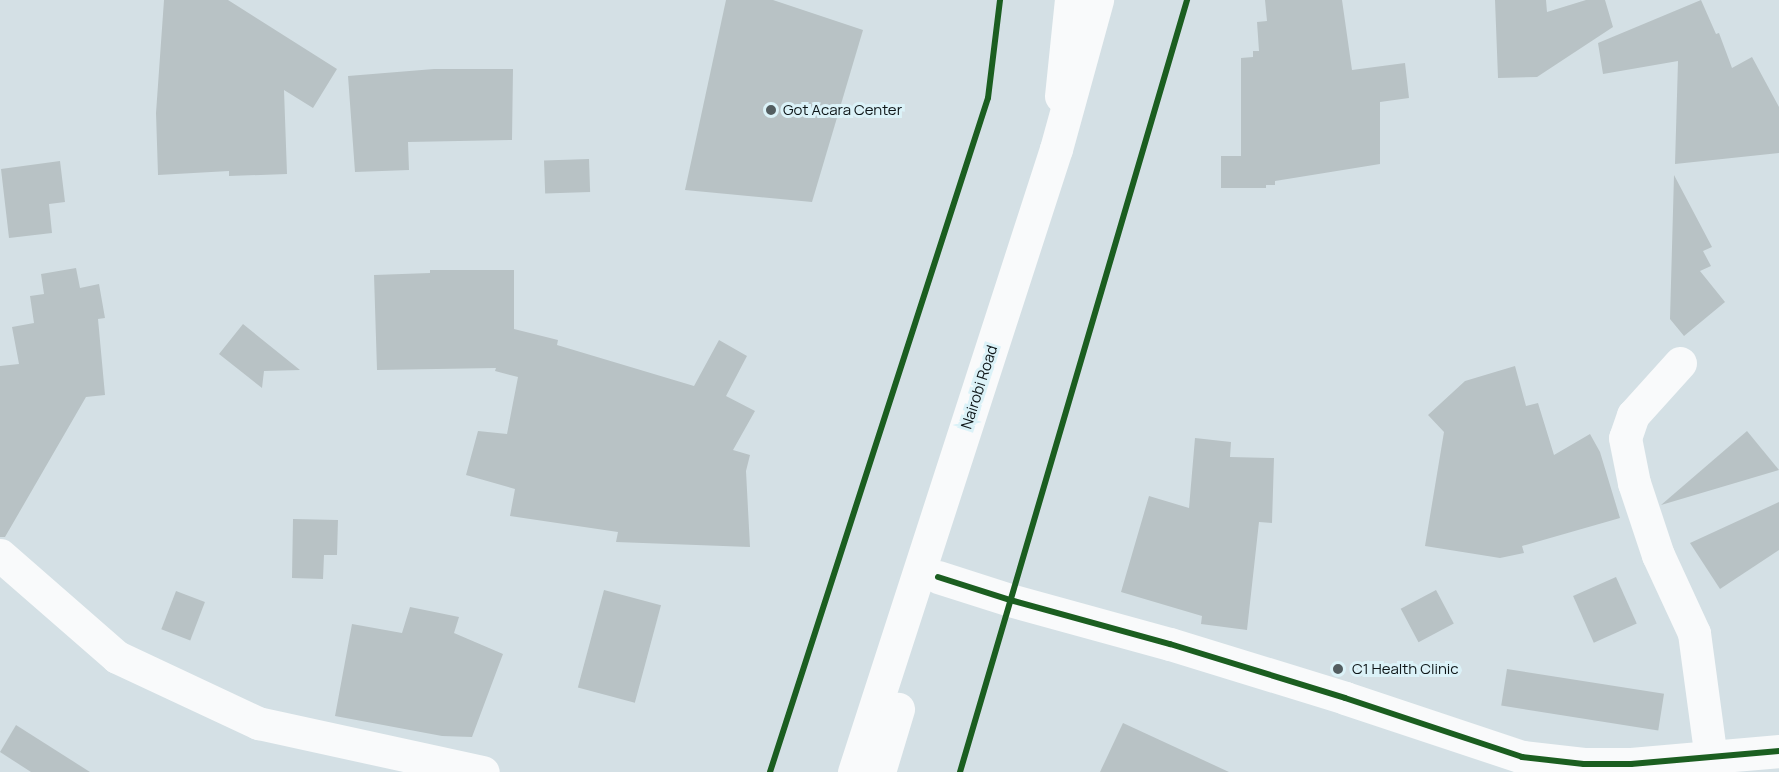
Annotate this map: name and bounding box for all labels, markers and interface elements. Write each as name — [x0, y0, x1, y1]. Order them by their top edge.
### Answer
place label: Got Acara Center — [783, 101, 902, 119]
marker: Got Acara Center — [764, 103, 778, 117]
street label: Nairobi Road — [957, 343, 1001, 431]
marker: C1 Health Clinic — [1329, 660, 1347, 678]
place label: C1 Health Clinic — [1352, 660, 1459, 678]

